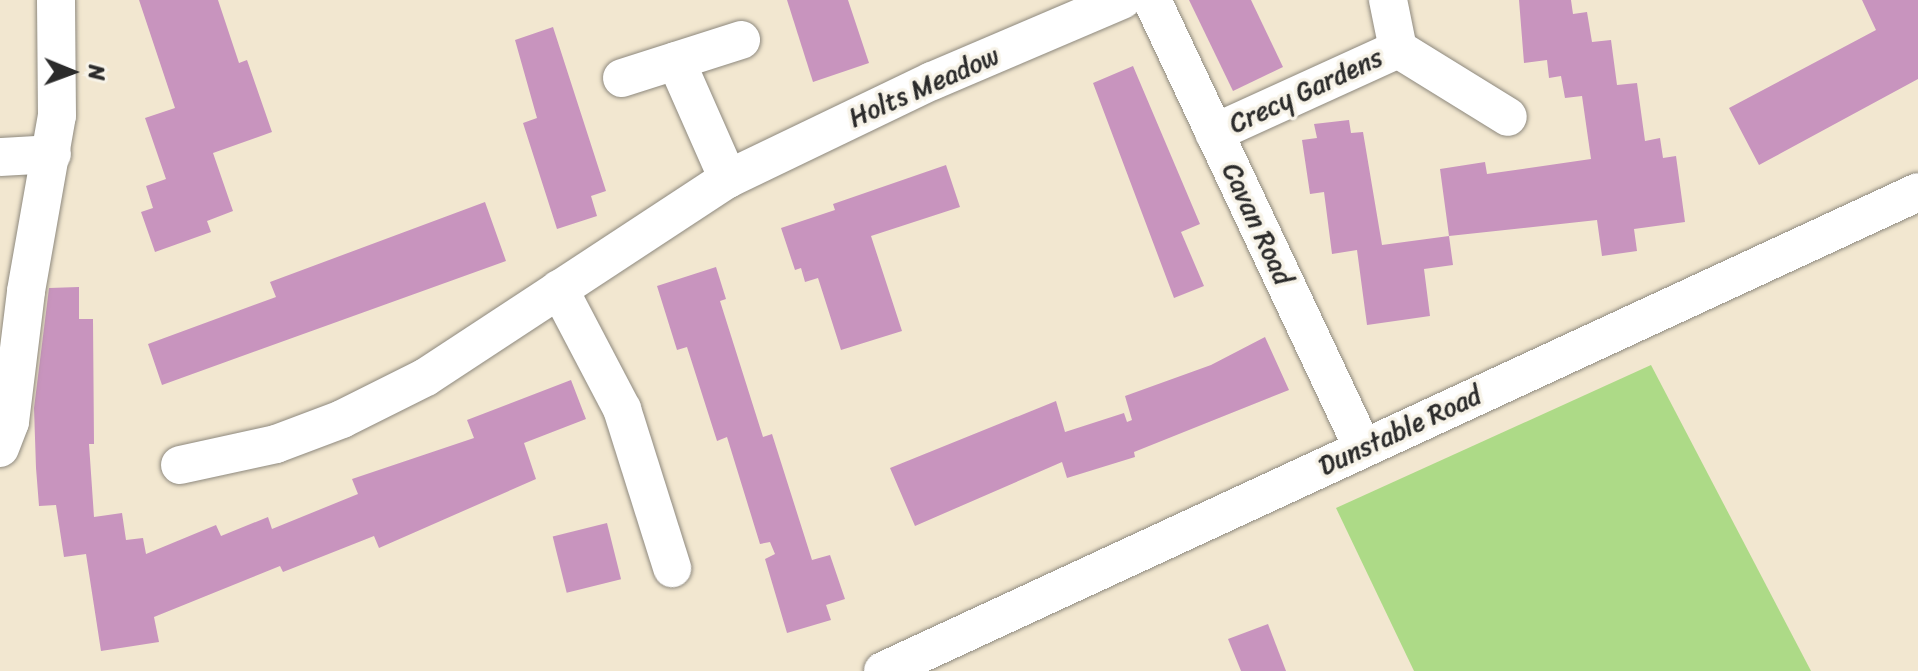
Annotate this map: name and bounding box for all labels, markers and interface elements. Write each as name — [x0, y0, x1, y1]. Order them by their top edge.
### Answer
north arrow — [32, 32, 112, 112]
street label: Holts Meadow — [845, 40, 1003, 134]
street label: Crecy Gardens — [1224, 42, 1388, 140]
text: N — [77, 64, 116, 80]
street label: Cavan Road — [1215, 158, 1299, 290]
street label: Dunstable Road — [1314, 380, 1486, 482]

